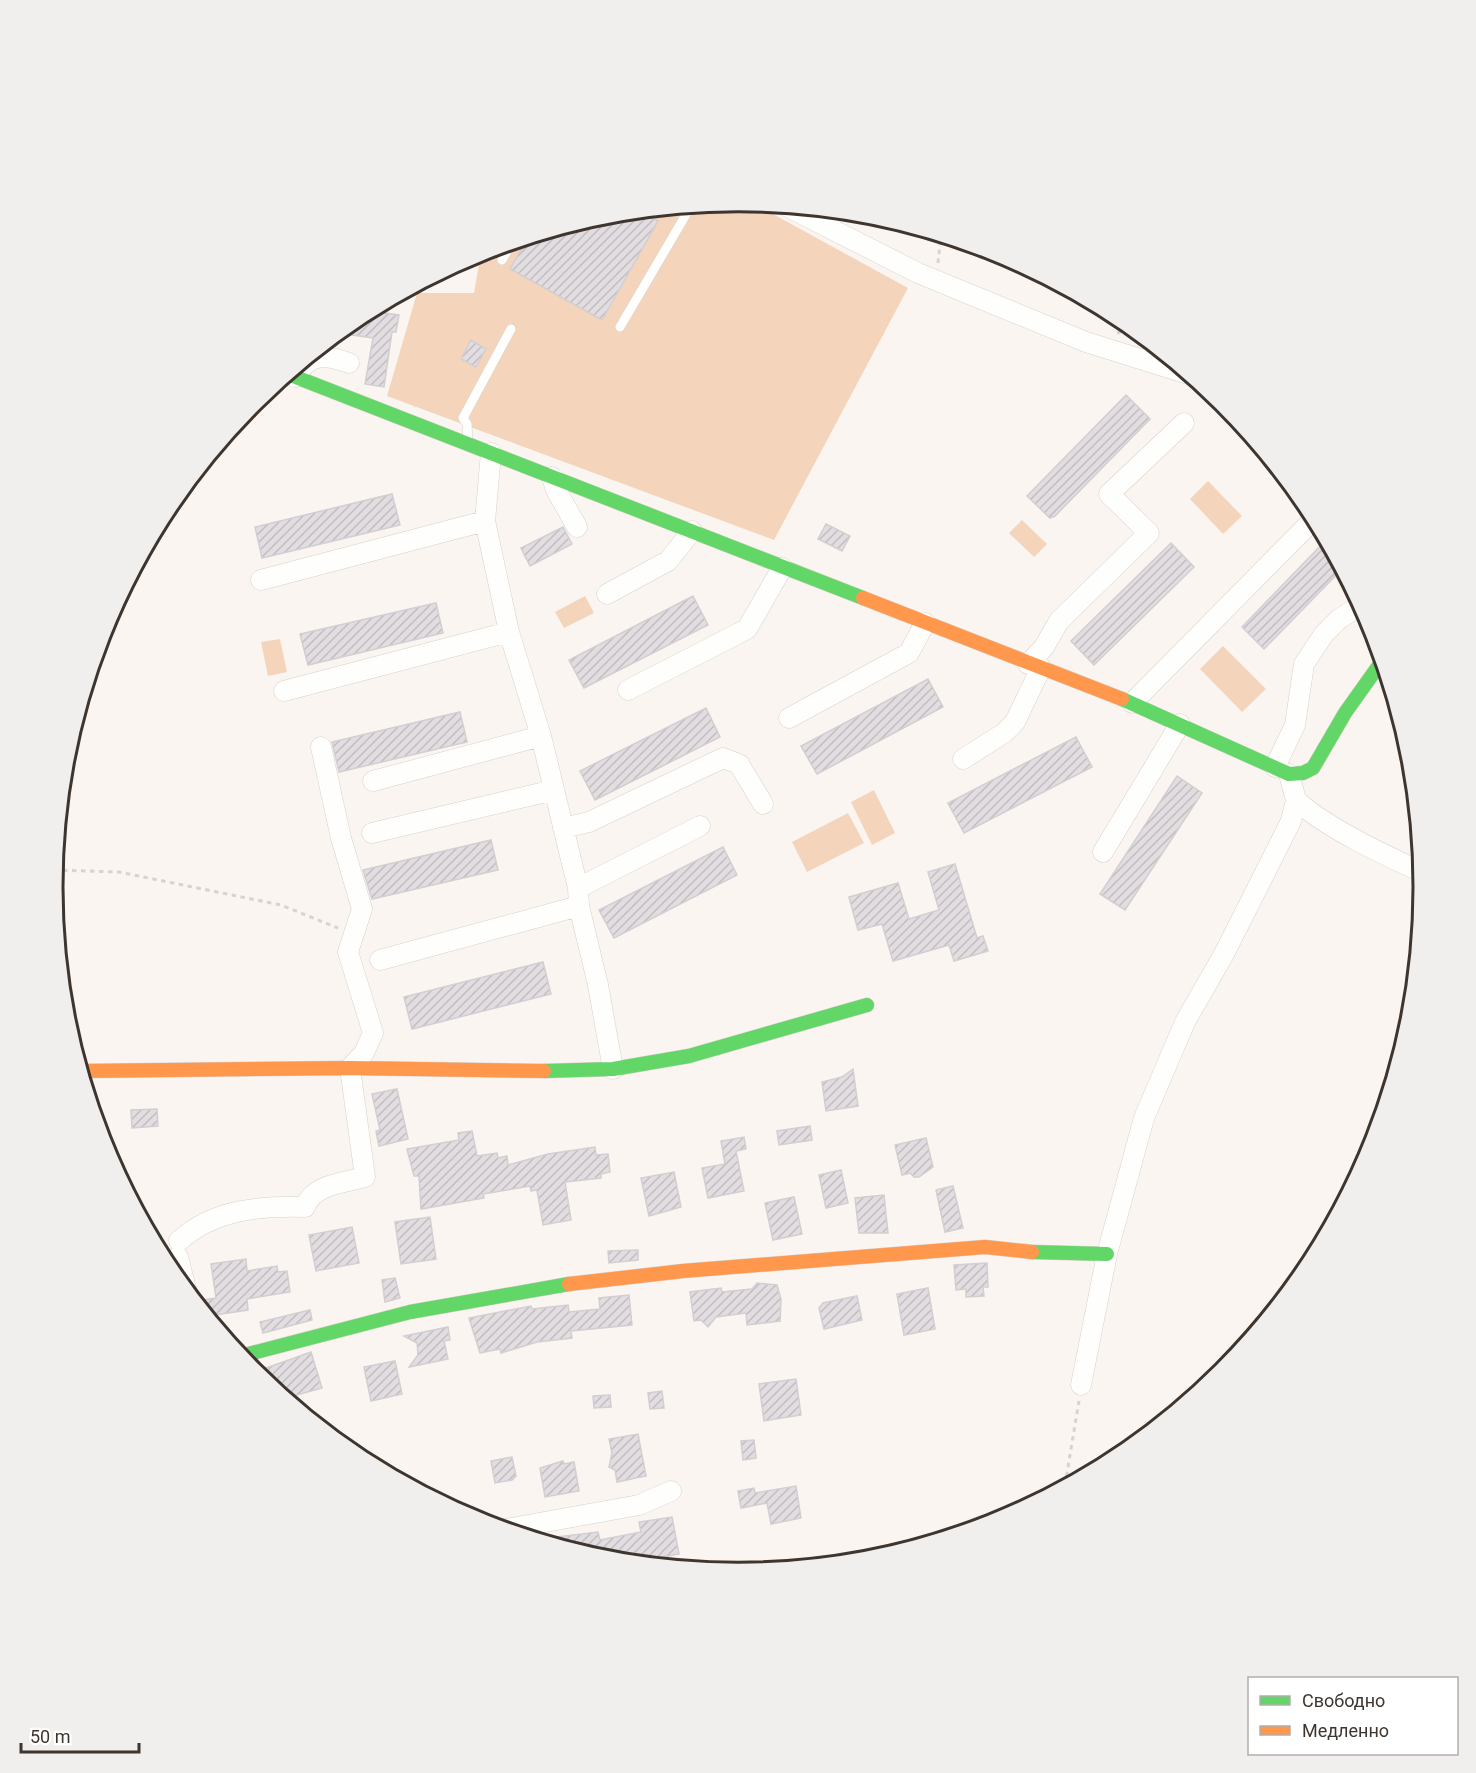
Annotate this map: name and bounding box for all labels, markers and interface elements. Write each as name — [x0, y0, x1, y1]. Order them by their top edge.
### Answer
legend — [1248, 1677, 1458, 1755]
text: Свободно — [1302, 1690, 1385, 1711]
scale bar — [21, 1716, 140, 1754]
text: Медленно — [1302, 1720, 1389, 1741]
text: 50 m — [30, 1726, 70, 1747]

